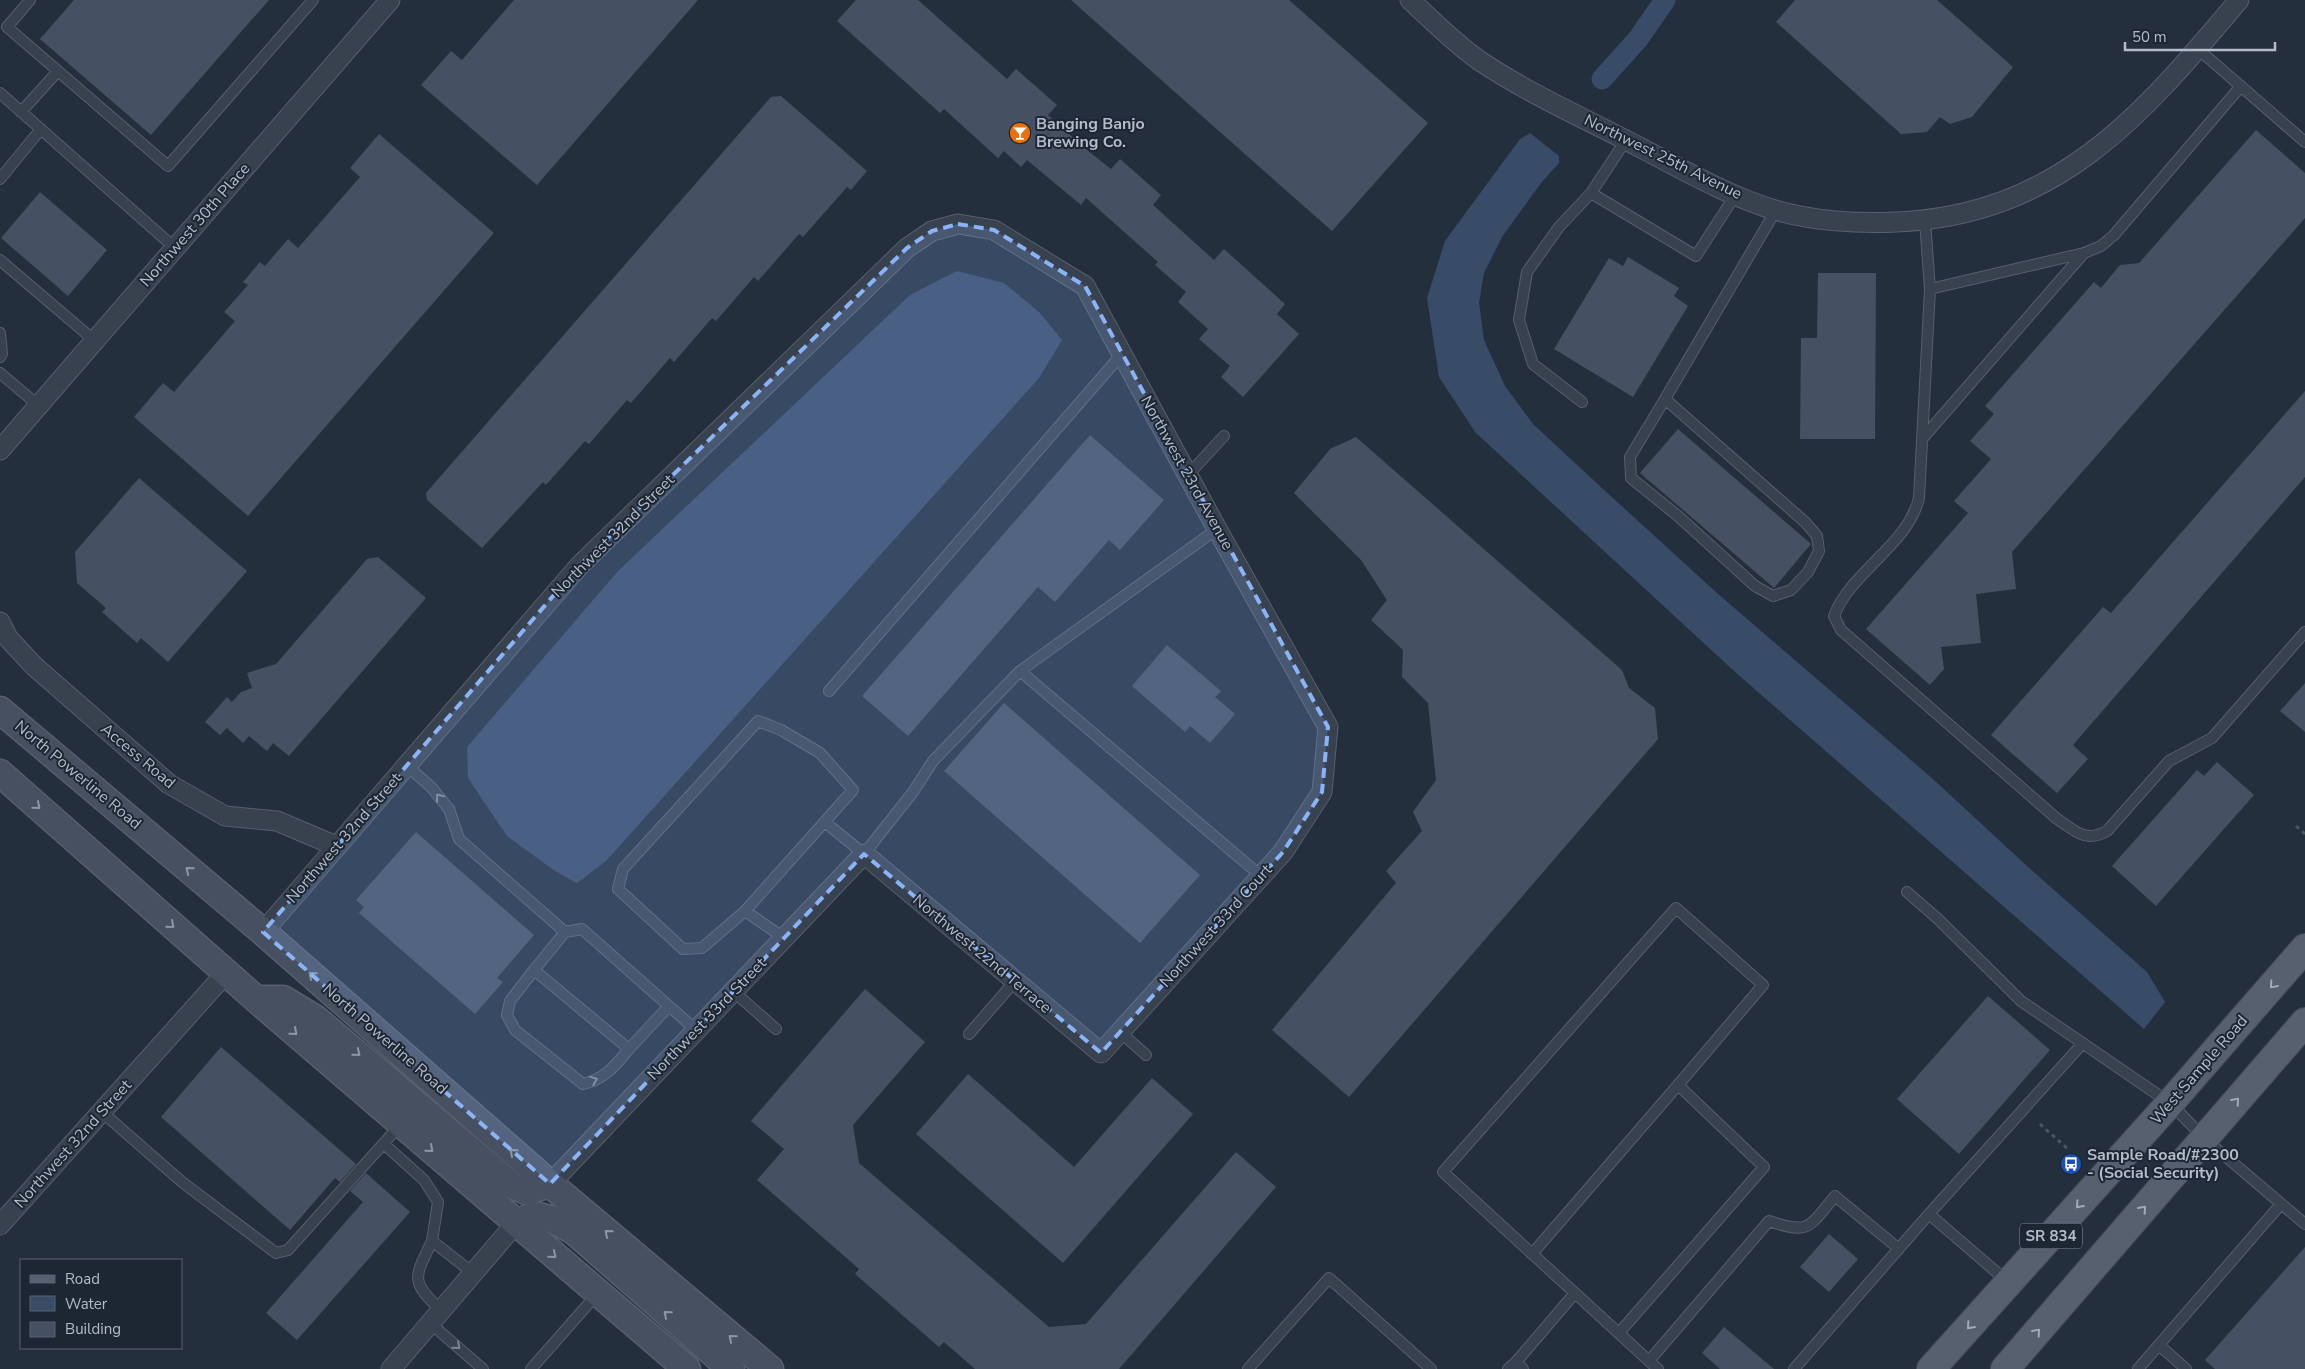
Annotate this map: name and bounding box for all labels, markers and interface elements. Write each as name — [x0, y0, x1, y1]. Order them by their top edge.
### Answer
scale bar — [2125, 20, 2275, 52]
text: 50 m — [2132, 27, 2167, 47]
street label: Northwest 25th Avenue — [1580, 109, 1746, 205]
place label: Banging Banjo Brewing Co. — [1036, 113, 1145, 153]
bar icon: Banging Banjo Brewing Co. — [1008, 121, 1032, 145]
street label: Northwest 30th Place — [135, 158, 255, 292]
street label: Northwest 23rd Avenue — [1135, 392, 1239, 554]
street label: Northwest 32nd Street — [547, 469, 680, 602]
street label: North Powerline Road — [10, 715, 146, 835]
street label: Access Road — [96, 718, 180, 794]
street label: Northwest 32nd Street — [281, 768, 407, 908]
one-way arrow — [436, 794, 445, 803]
one-way arrow — [31, 800, 40, 809]
street label: Northwest 33rd Court — [1155, 859, 1278, 992]
one-way arrow — [185, 866, 194, 875]
street label: Northwest 22nd Terrace — [908, 889, 1056, 1019]
one-way arrow — [166, 919, 175, 928]
street label: Northwest 33rd Street — [643, 953, 772, 1085]
one-way arrow — [308, 972, 317, 981]
street label: North Powerline Road — [318, 978, 452, 1100]
one-way arrow — [2270, 979, 2279, 988]
street label: West Sample Road — [2145, 1011, 2253, 1129]
one-way arrow — [288, 1026, 297, 1035]
one-way arrow — [351, 1047, 360, 1055]
street label: Northwest 32nd Street — [9, 1075, 137, 1213]
one-way arrow — [589, 1076, 598, 1086]
one-way arrow — [2230, 1097, 2239, 1106]
one-way arrow — [425, 1143, 434, 1152]
place label: Sample Road/#2300 - (Social Security) — [2087, 1144, 2239, 1184]
one-way arrow — [509, 1149, 518, 1158]
bus stop icon: Sample Road/#2300 - (Social Security) — [2059, 1152, 2083, 1176]
one-way arrow — [2076, 1199, 2085, 1208]
one-way arrow — [2137, 1205, 2146, 1214]
road number: SR 834 — [2020, 1224, 2082, 1248]
one-way arrow — [605, 1231, 614, 1239]
one-way arrow — [547, 1249, 556, 1258]
legend — [20, 1259, 182, 1349]
text: Road — [65, 1269, 100, 1289]
text: Water — [65, 1294, 108, 1314]
one-way arrow — [664, 1312, 673, 1320]
text: Building — [65, 1319, 121, 1339]
one-way arrow — [1967, 1320, 1976, 1329]
one-way arrow — [2031, 1329, 2040, 1338]
one-way arrow — [729, 1334, 738, 1343]
one-way arrow — [451, 1340, 460, 1349]

